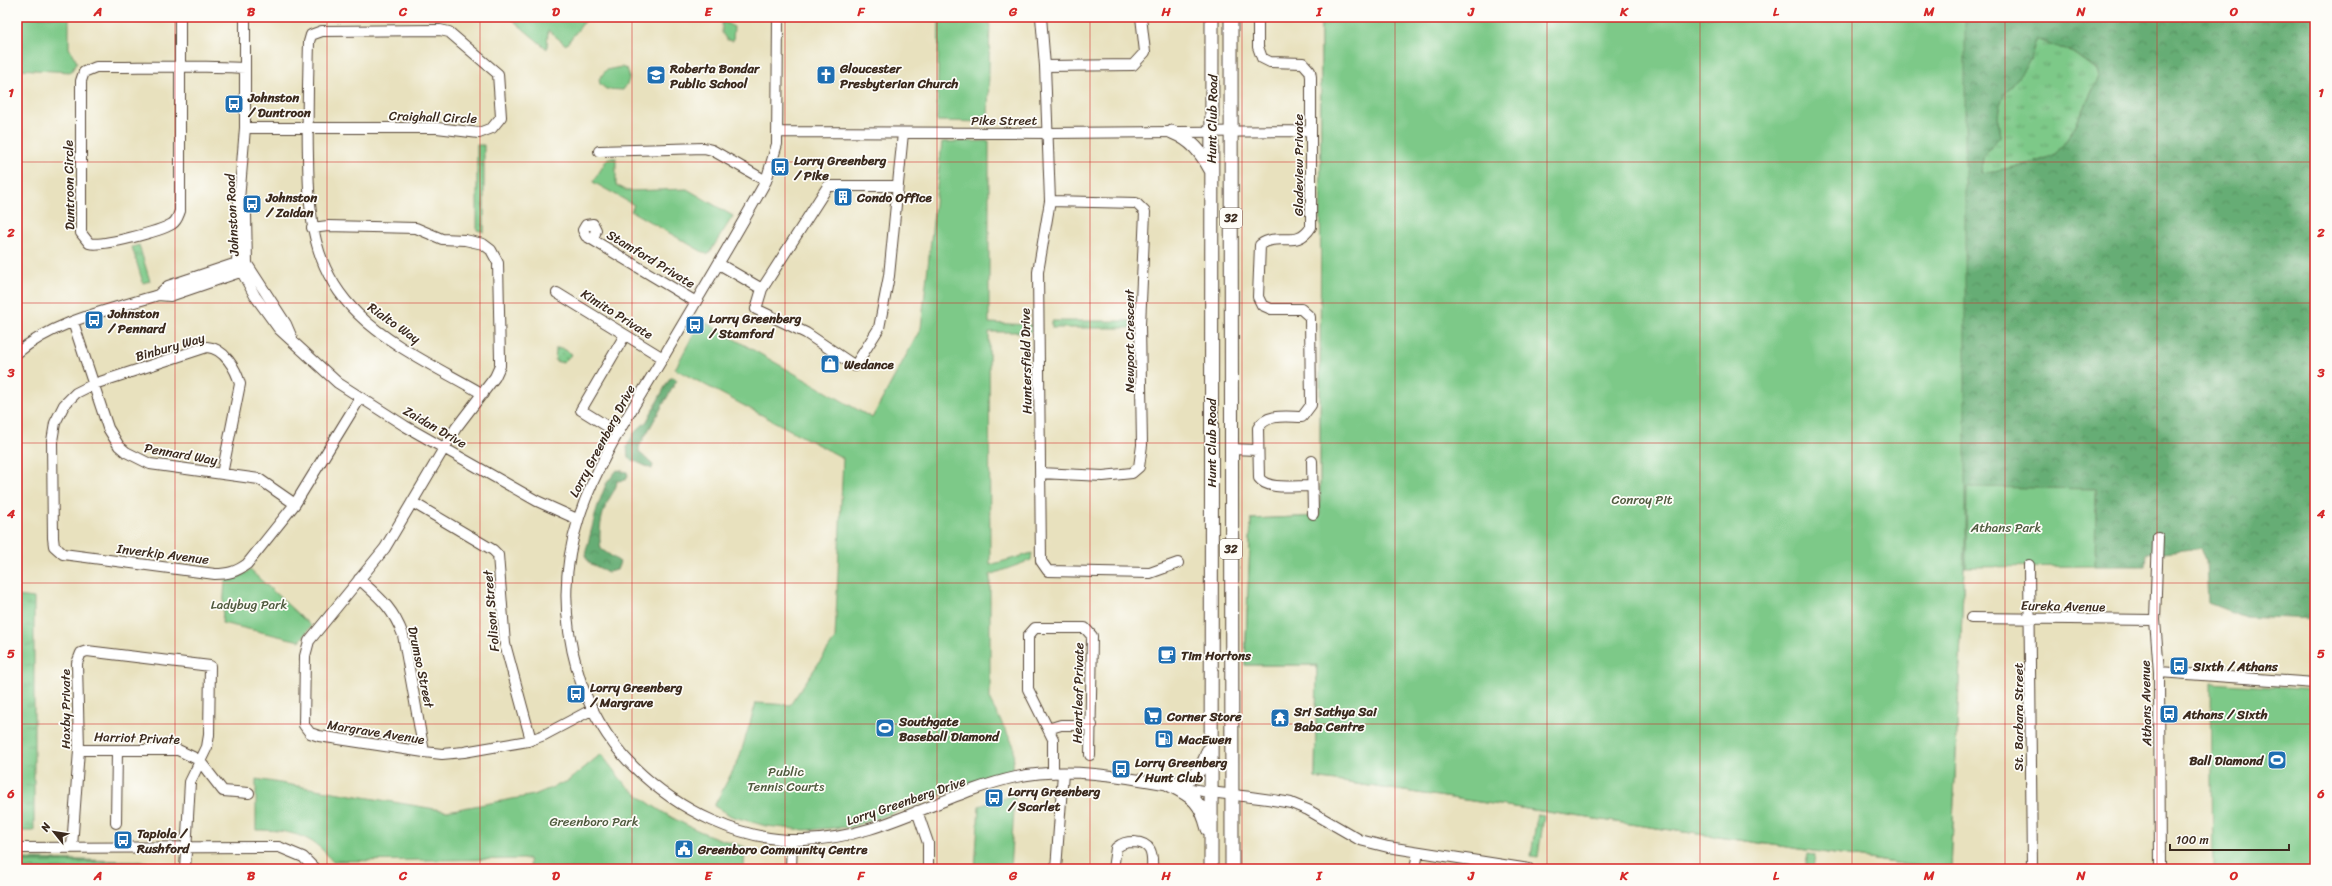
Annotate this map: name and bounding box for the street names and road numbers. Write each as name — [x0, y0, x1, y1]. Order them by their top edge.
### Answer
street label: Hunt Club Road — [1200, 73, 1224, 164]
street label: Craighall Circle — [389, 104, 478, 130]
street label: Pike Street — [971, 109, 1037, 132]
street label: Gladeview Private — [1287, 114, 1310, 216]
street label: Duntroon Circle — [57, 139, 81, 230]
street label: Johnston Road — [218, 172, 246, 258]
road number: 32 — [1220, 208, 1242, 228]
street label: Stamford Private — [602, 223, 700, 295]
street label: Kimito Private — [576, 283, 658, 345]
street label: Newport Crescent — [1118, 289, 1141, 393]
street label: Rialto Way — [363, 296, 426, 350]
street label: Huntersfield Drive — [1014, 307, 1038, 414]
street label: Binbury Way — [132, 326, 208, 368]
street label: Lorry Greenberg Drive — [563, 380, 642, 502]
street label: Hunt Club Road — [1200, 397, 1223, 488]
street label: Zaidan Drive — [399, 399, 471, 455]
street label: Pennard Way — [143, 436, 220, 472]
street label: Inverkip Avenue — [115, 537, 211, 571]
road number: 32 — [1220, 539, 1242, 559]
street label: Folison Street — [476, 569, 506, 653]
street label: Eureka Avenue — [2021, 594, 2105, 618]
street label: Drumso Street — [401, 624, 441, 711]
street label: Heartleaf Private — [1066, 642, 1090, 744]
street label: Athans Avenue — [2134, 660, 2158, 747]
street label: St. Barbara Street — [2007, 663, 2030, 771]
street label: Haxby Private — [54, 669, 77, 749]
street label: Margrave Avenue — [326, 713, 426, 751]
street label: Harriot Private — [94, 725, 180, 751]
street label: Lorry Greenberg Drive — [843, 770, 969, 832]

